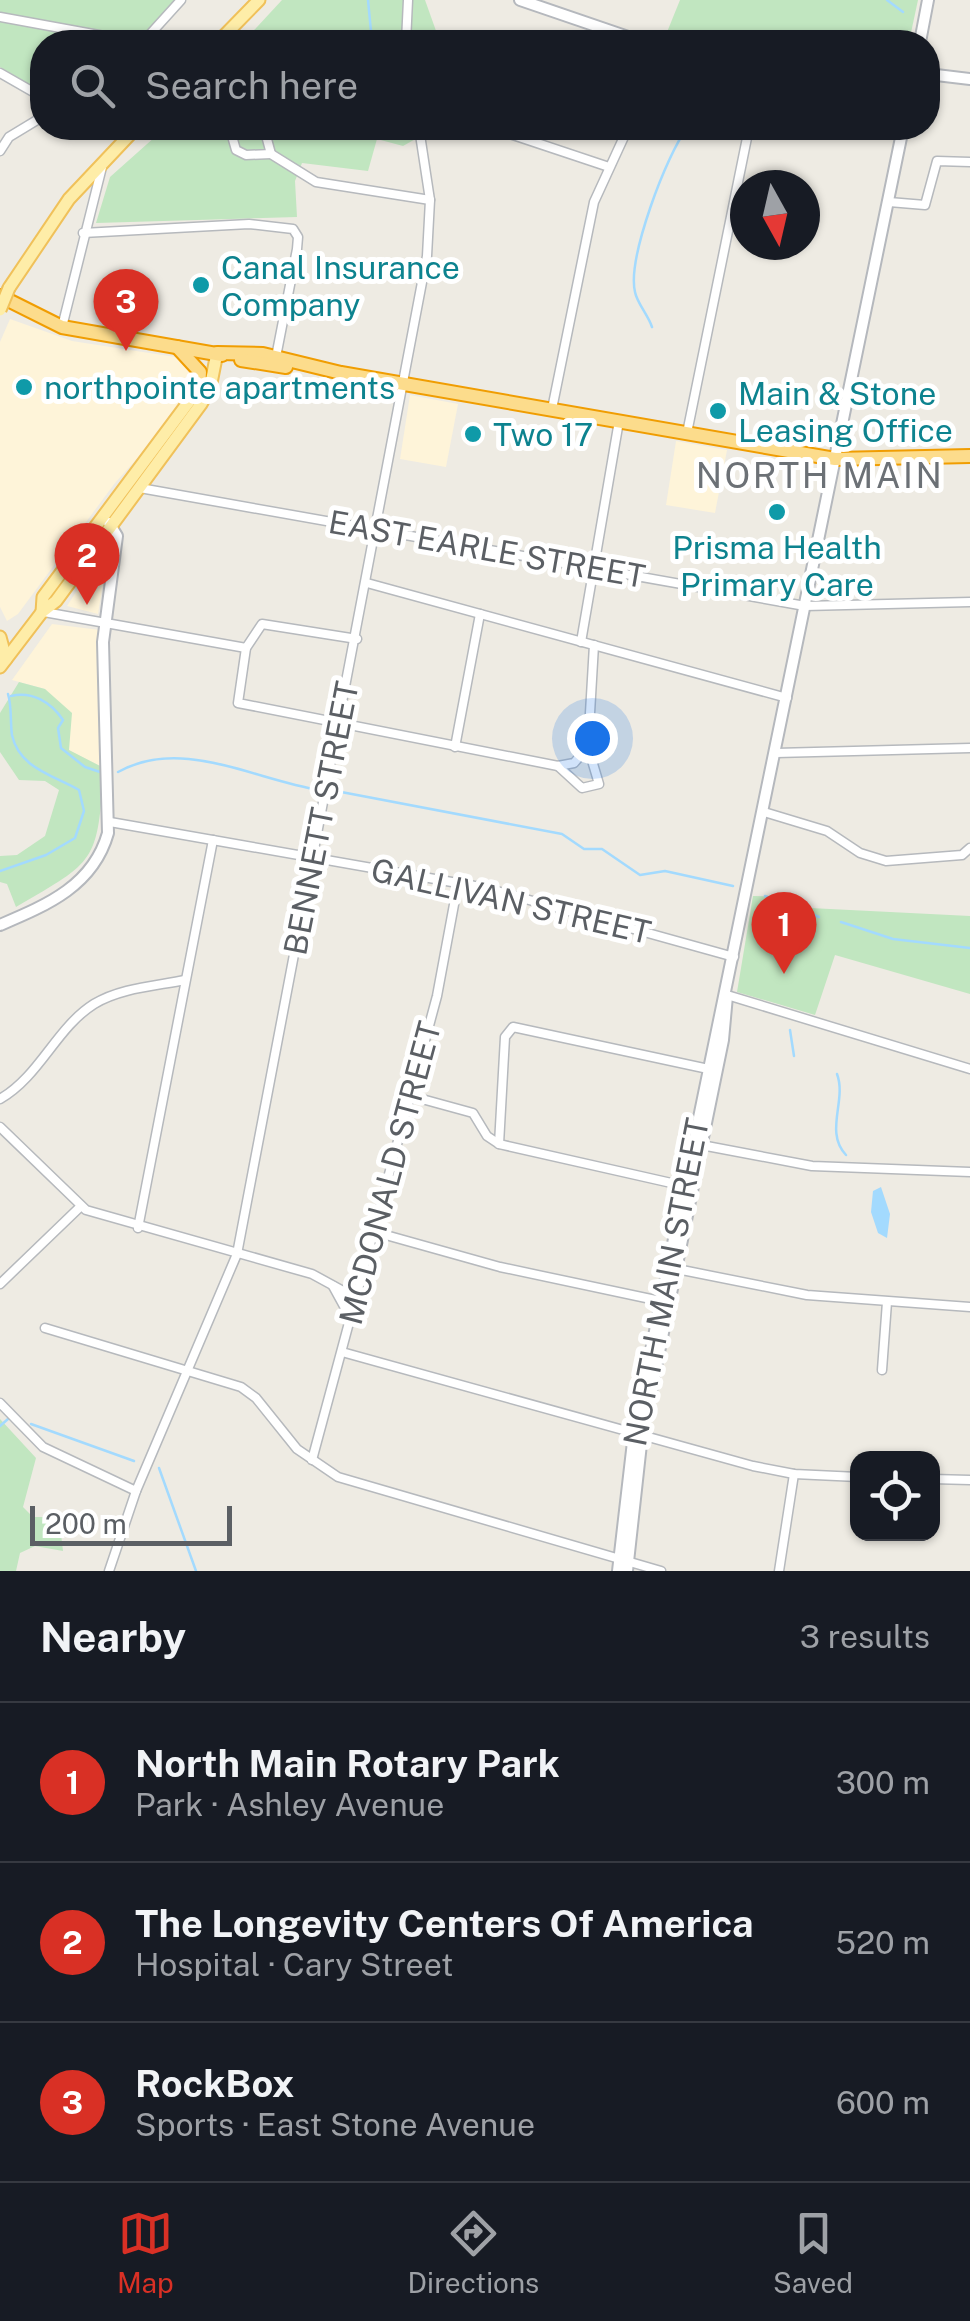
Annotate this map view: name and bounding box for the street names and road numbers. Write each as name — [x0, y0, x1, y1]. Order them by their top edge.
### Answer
street label: EAST EARLE STREET — [326, 503, 648, 595]
street label: BENNETT STREET — [276, 678, 366, 958]
street label: GALLIVAN STREET — [368, 851, 654, 951]
street label: MCDONALD STREET — [332, 1017, 448, 1329]
street label: NORTH MAIN STREET — [616, 1115, 716, 1449]

